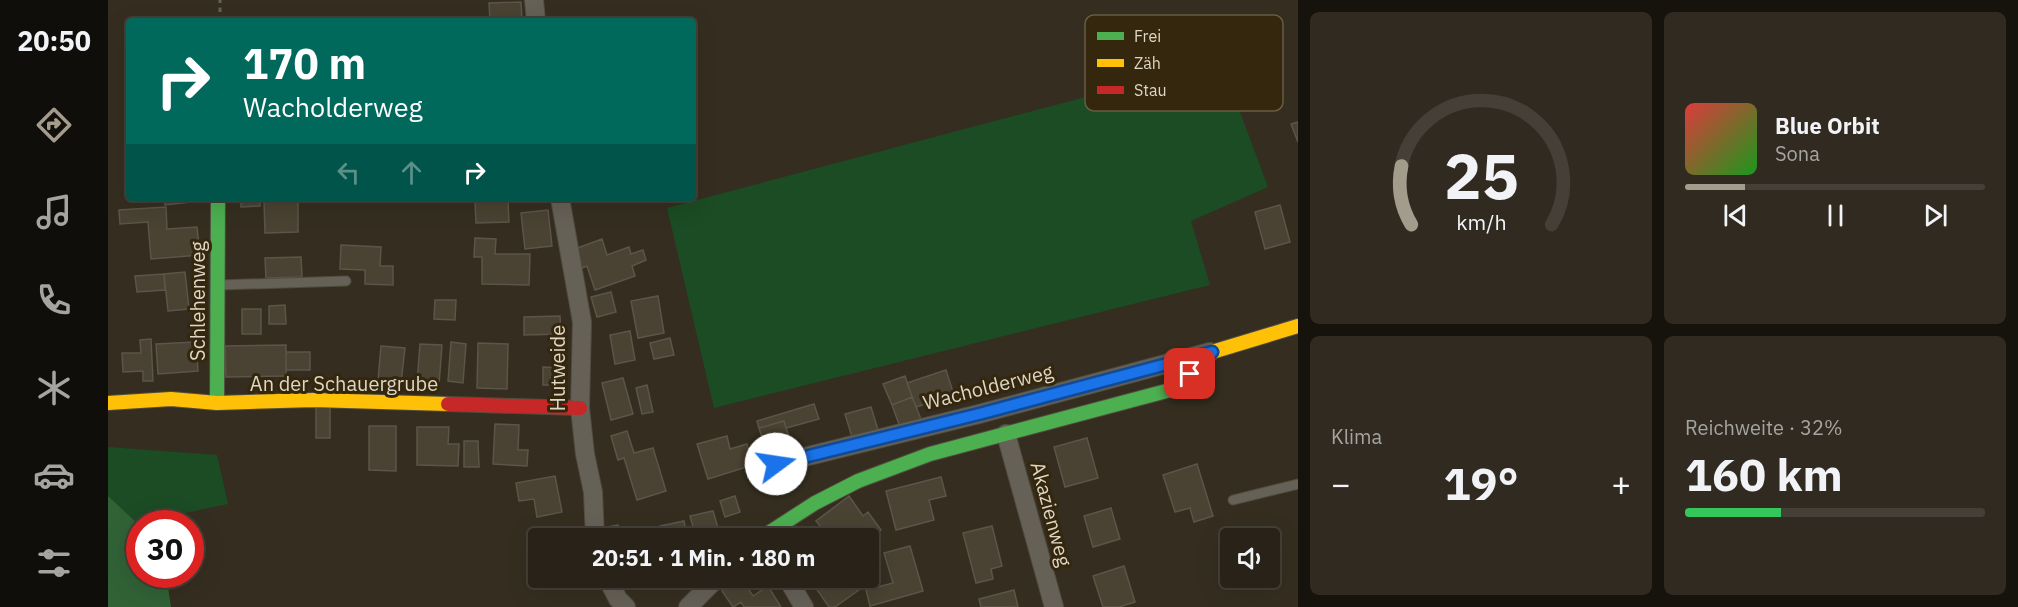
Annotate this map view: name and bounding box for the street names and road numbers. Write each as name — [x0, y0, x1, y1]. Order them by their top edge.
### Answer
street label: Schlehenweg — [184, 241, 211, 361]
street label: Hutweide — [544, 325, 571, 411]
street label: Wacholderweg — [920, 357, 1056, 416]
street label: An der Schauergrube — [250, 370, 438, 397]
street label: Akazienweg — [1025, 459, 1079, 570]

